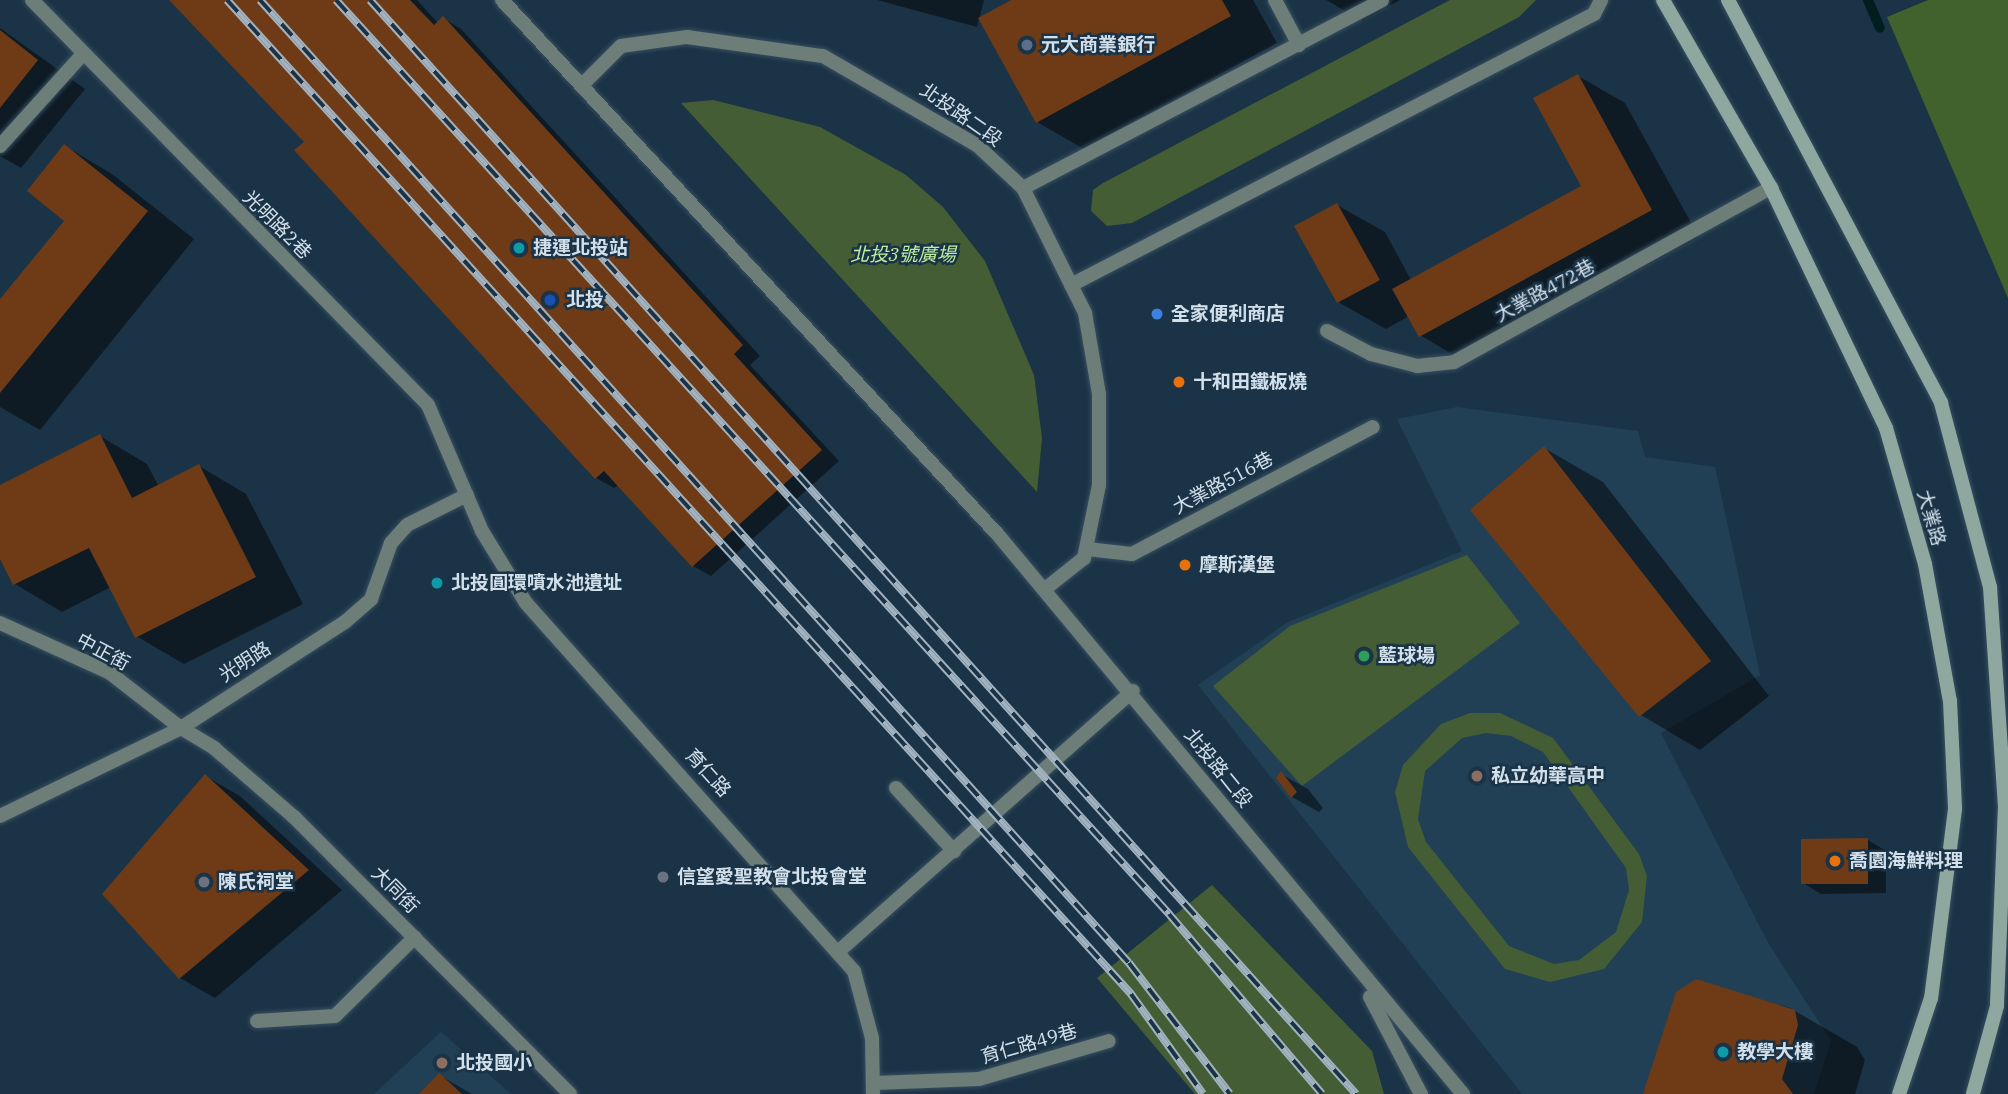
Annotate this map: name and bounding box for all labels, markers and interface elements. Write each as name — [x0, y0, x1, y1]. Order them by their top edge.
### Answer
place label: 元大商業銀行 — [1041, 34, 1155, 56]
marker: 元大商業銀行 — [1019, 37, 1035, 53]
street label: 北投路二段 — [916, 78, 1006, 152]
street label: 光明路2巷 — [238, 186, 316, 264]
place label: 捷運北投站 — [533, 237, 628, 259]
marker: 捷運北投站 — [511, 240, 527, 256]
park label: 北投3號廣場 — [850, 244, 956, 266]
street label: 大業路472巷 — [1491, 255, 1599, 327]
place label: 北投 — [566, 289, 604, 311]
marker: 北投 — [540, 290, 560, 310]
place label: 全家便利商店 — [1171, 303, 1285, 325]
marker: 全家便利商店 — [1149, 306, 1165, 322]
place label: 十和田鐵板燒 — [1193, 371, 1307, 393]
marker: 十和田鐵板燒 — [1171, 374, 1187, 390]
street label: 大業路516巷 — [1169, 447, 1277, 519]
street label: 大業路 — [1912, 487, 1950, 549]
place label: 摩斯漢堡 — [1199, 554, 1275, 576]
marker: 摩斯漢堡 — [1177, 557, 1193, 573]
place label: 北投圓環噴水池遺址 — [451, 572, 622, 594]
marker: 北投圓環噴水池遺址 — [429, 575, 445, 591]
street label: 中正街 — [72, 629, 134, 675]
street label: 光明路 — [215, 637, 275, 687]
place label: 藍球場 — [1378, 645, 1435, 667]
marker: 藍球場 — [1356, 648, 1372, 664]
street label: 北投路二段 — [1179, 724, 1257, 812]
street label: 育仁路 — [680, 744, 736, 802]
place label: 私立幼華高中 — [1491, 765, 1605, 787]
marker: 私立幼華高中 — [1469, 768, 1485, 784]
place label: 喬園海鮮料理 — [1849, 850, 1963, 872]
marker: 喬園海鮮料理 — [1827, 853, 1843, 869]
street label: 大同街 — [367, 862, 423, 918]
place label: 信望愛聖教會北投會堂 — [677, 866, 867, 888]
marker: 信望愛聖教會北投會堂 — [655, 869, 671, 885]
place label: 陳氏祠堂 — [218, 871, 294, 893]
marker: 陳氏祠堂 — [196, 874, 212, 890]
street label: 育仁路49巷 — [978, 1019, 1080, 1069]
place label: 教學大樓 — [1737, 1041, 1813, 1063]
marker: 教學大樓 — [1715, 1044, 1731, 1060]
place label: 北投國小 — [456, 1052, 532, 1074]
marker: 北投國小 — [434, 1055, 450, 1071]

